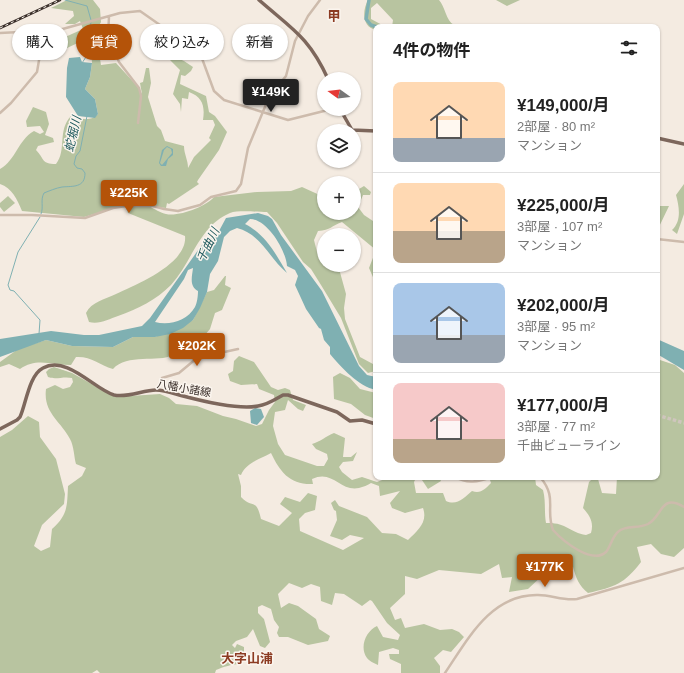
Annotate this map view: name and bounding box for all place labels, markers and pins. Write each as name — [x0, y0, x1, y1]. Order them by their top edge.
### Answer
pin: ¥149K — [243, 79, 299, 113]
pin: ¥225K — [101, 180, 157, 214]
pin: ¥202K — [169, 333, 225, 367]
pin: ¥177K — [517, 554, 573, 588]

